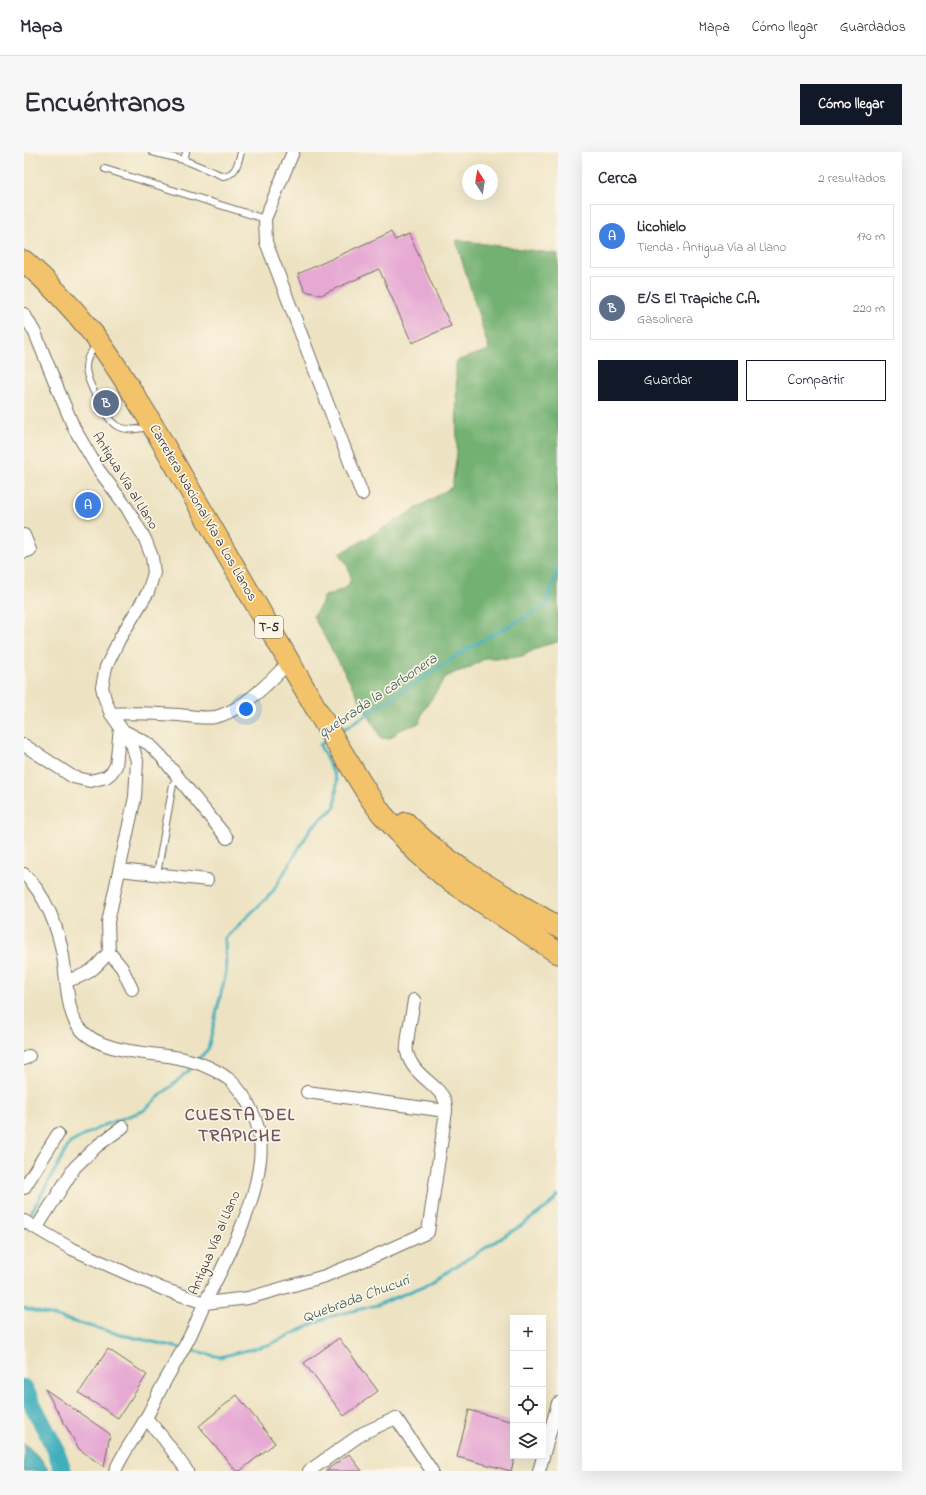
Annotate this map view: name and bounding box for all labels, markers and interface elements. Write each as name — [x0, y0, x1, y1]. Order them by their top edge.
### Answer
text: Mapa — [20, 14, 62, 41]
text: Mapa — [699, 17, 730, 38]
text: Cómo llegar — [752, 17, 818, 38]
text: Guardados — [840, 17, 906, 38]
text: Encuéntranos — [24, 84, 185, 125]
button: Cómo llegar — [800, 84, 902, 125]
north arrow — [462, 164, 498, 200]
text: Cerca — [598, 166, 637, 191]
text: 2 resultados — [818, 169, 886, 188]
text: Licohielo — [637, 216, 686, 238]
text: A — [608, 227, 616, 246]
text: 170 m — [857, 227, 885, 246]
text: Tienda · Antigua Vía al Llano — [637, 238, 786, 257]
text: E/S El Trapiche C.A. — [637, 288, 760, 310]
text: B — [608, 299, 616, 318]
text: 220 m — [853, 299, 885, 318]
text: Gasolinera — [637, 310, 693, 329]
button: Guardar — [598, 360, 738, 401]
button: Compartir — [746, 360, 886, 401]
pin: B — [93, 388, 119, 418]
street label: Carretera Nacional Vía a Los Llanos — [144, 421, 262, 605]
street label: Antigua Vía al Llano — [88, 429, 162, 533]
pin: A — [75, 490, 101, 520]
road number: T-5 — [255, 616, 283, 638]
water label: quebrada la carbonera — [314, 648, 442, 744]
your location — [236, 699, 256, 719]
district label: CUESTA DEL TRAPICHE — [185, 1103, 295, 1150]
street label: Antigua Vía al Llano — [184, 1188, 247, 1299]
water label: Quebrada Chucurí — [299, 1269, 415, 1329]
map controls — [510, 1315, 546, 1459]
button: + — [510, 1315, 546, 1351]
button: − — [510, 1351, 546, 1387]
button: locate — [510, 1387, 546, 1423]
button: layers — [510, 1423, 546, 1459]

